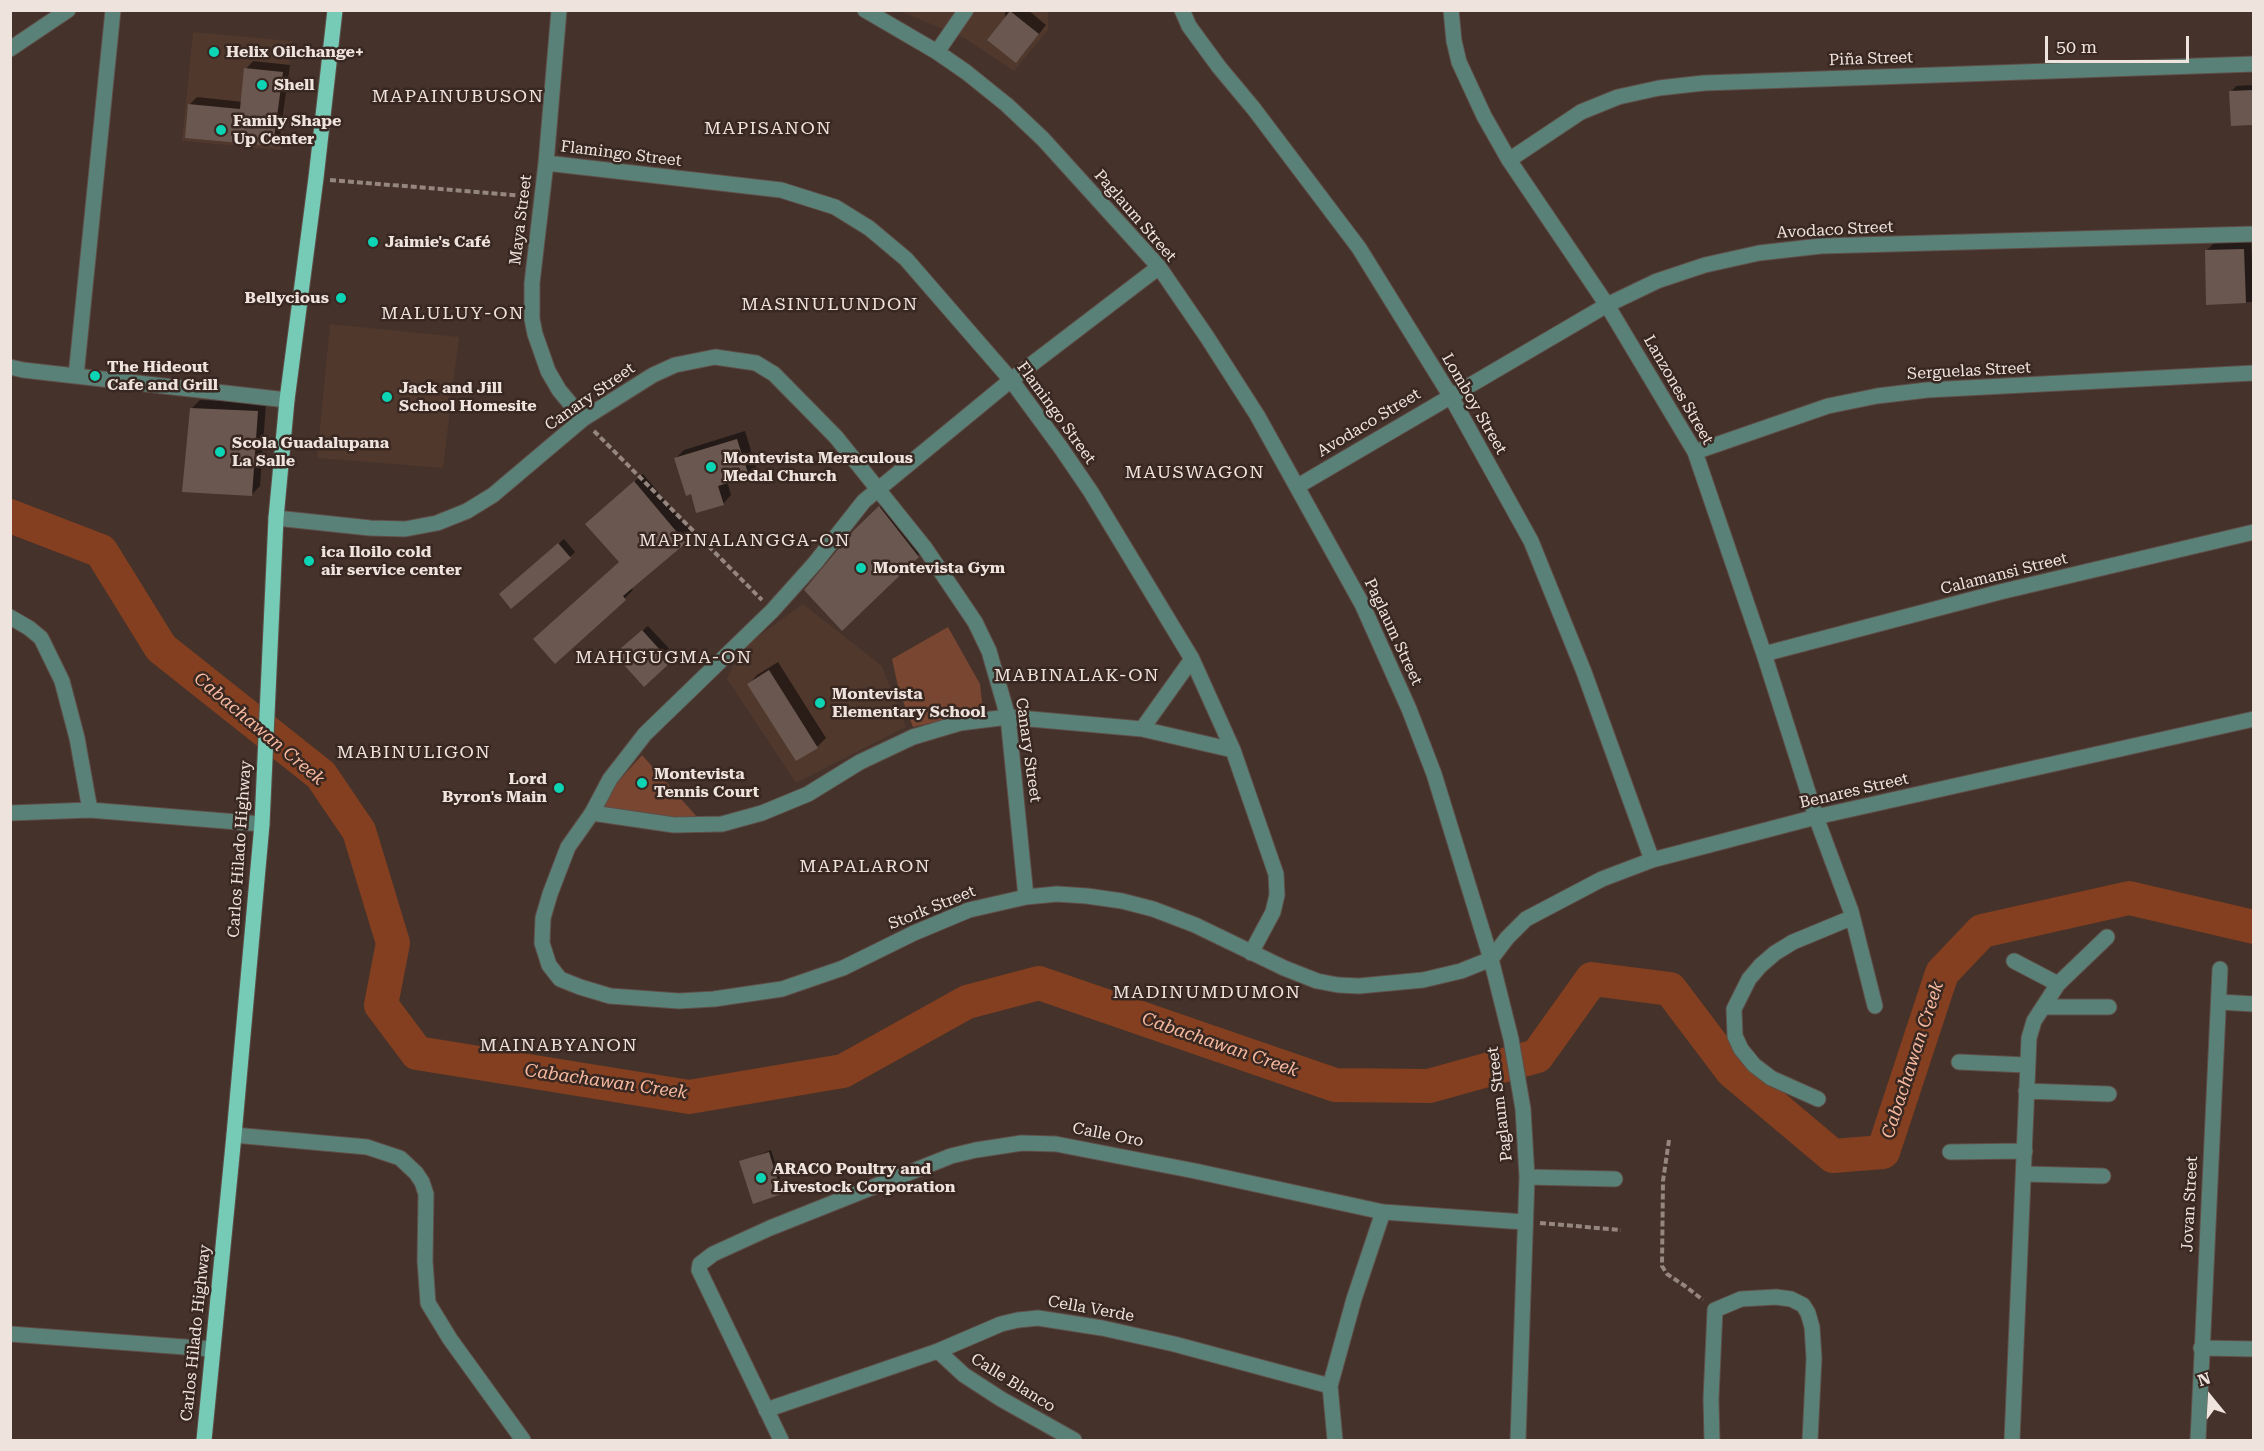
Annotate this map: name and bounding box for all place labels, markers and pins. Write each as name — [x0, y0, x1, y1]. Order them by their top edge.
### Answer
place label: Helix Oilchange+ — [226, 42, 364, 62]
marker: Helix Oilchange+ — [207, 45, 221, 59]
place label: Shell — [274, 75, 315, 95]
marker: Shell — [255, 78, 269, 92]
place label: Family Shape Up Center — [233, 111, 341, 149]
marker: Family Shape Up Center — [214, 123, 228, 137]
place label: Jaimie's Café — [385, 232, 491, 252]
marker: Jaimie's Café — [366, 235, 380, 249]
place label: Bellycious — [245, 288, 329, 308]
marker: Bellycious — [334, 291, 348, 305]
place label: The Hideout Cafe and Grill — [107, 357, 218, 395]
marker: The Hideout Cafe and Grill — [88, 369, 102, 383]
place label: Jack and Jill School Homesite — [399, 378, 537, 416]
marker: Jack and Jill School Homesite — [380, 390, 394, 404]
place label: Scola Guadalupana La Salle — [232, 433, 389, 471]
marker: Scola Guadalupana La Salle — [213, 445, 227, 459]
place label: Montevista Meraculous Medal Church — [723, 448, 913, 486]
marker: Montevista Meraculous Medal Church — [704, 460, 718, 474]
place label: ica Iloilo cold air service center — [321, 542, 462, 580]
marker: ica Iloilo cold air service center — [302, 554, 316, 568]
place label: Montevista Gym — [873, 558, 1005, 578]
marker: Montevista Gym — [854, 561, 868, 575]
place label: Montevista Elementary School — [832, 684, 986, 722]
marker: Montevista Elementary School — [813, 696, 827, 710]
place label: Montevista Tennis Court — [654, 764, 759, 802]
place label: Lord Byron's Main — [442, 769, 547, 807]
marker: Montevista Tennis Court — [635, 776, 649, 790]
marker: Lord Byron's Main — [552, 781, 566, 795]
place label: ARACO Poultry and Livestock Corporation — [773, 1159, 956, 1197]
marker: ARACO Poultry and Livestock Corporation — [754, 1171, 768, 1185]

